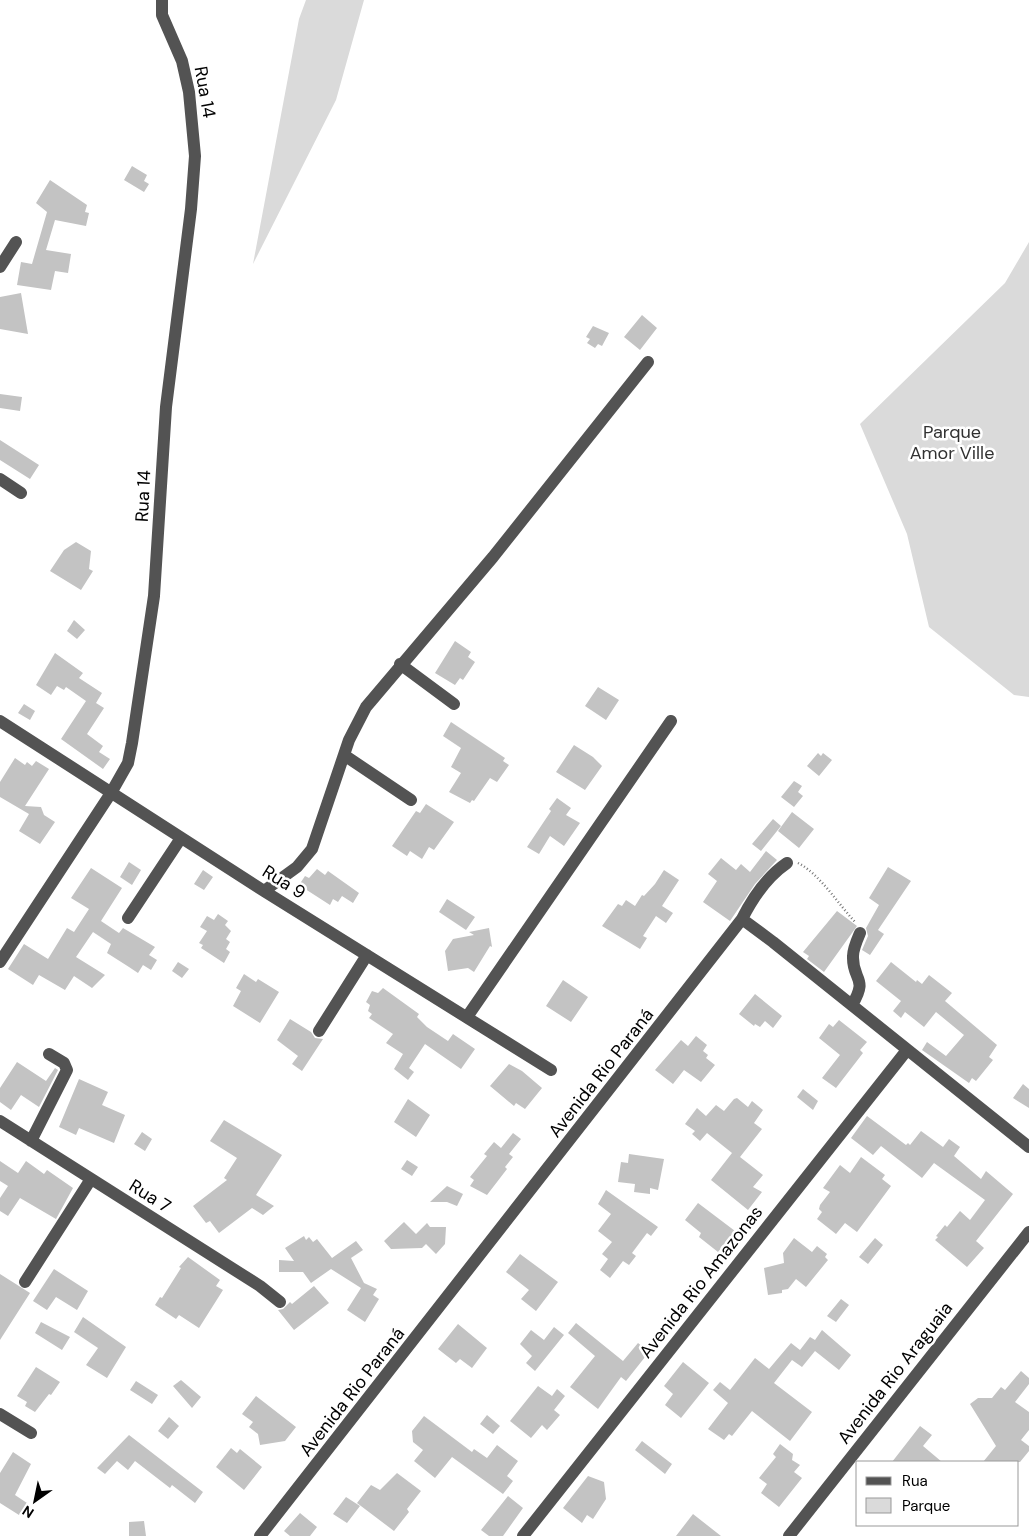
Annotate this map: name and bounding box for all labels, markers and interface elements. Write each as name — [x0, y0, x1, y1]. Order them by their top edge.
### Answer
street label: Rua 14 — [189, 64, 221, 120]
park label: Parque Amor Ville — [910, 420, 994, 465]
street label: Rua 14 — [130, 469, 156, 523]
street label: Rua 9 — [258, 859, 310, 905]
street label: Avenida Rio Paraná — [543, 1003, 659, 1143]
street label: Rua 7 — [124, 1174, 176, 1218]
street label: Avenida Rio Amazonas — [634, 1201, 768, 1363]
street label: Avenida Rio Araguaia — [832, 1297, 958, 1449]
street label: Avenida Rio Paraná — [294, 1322, 410, 1462]
legend — [856, 1461, 1019, 1526]
text: Rua — [902, 1471, 928, 1491]
north arrow — [10, 1476, 60, 1526]
text: Parque — [902, 1496, 950, 1516]
text: N — [19, 1502, 37, 1522]

